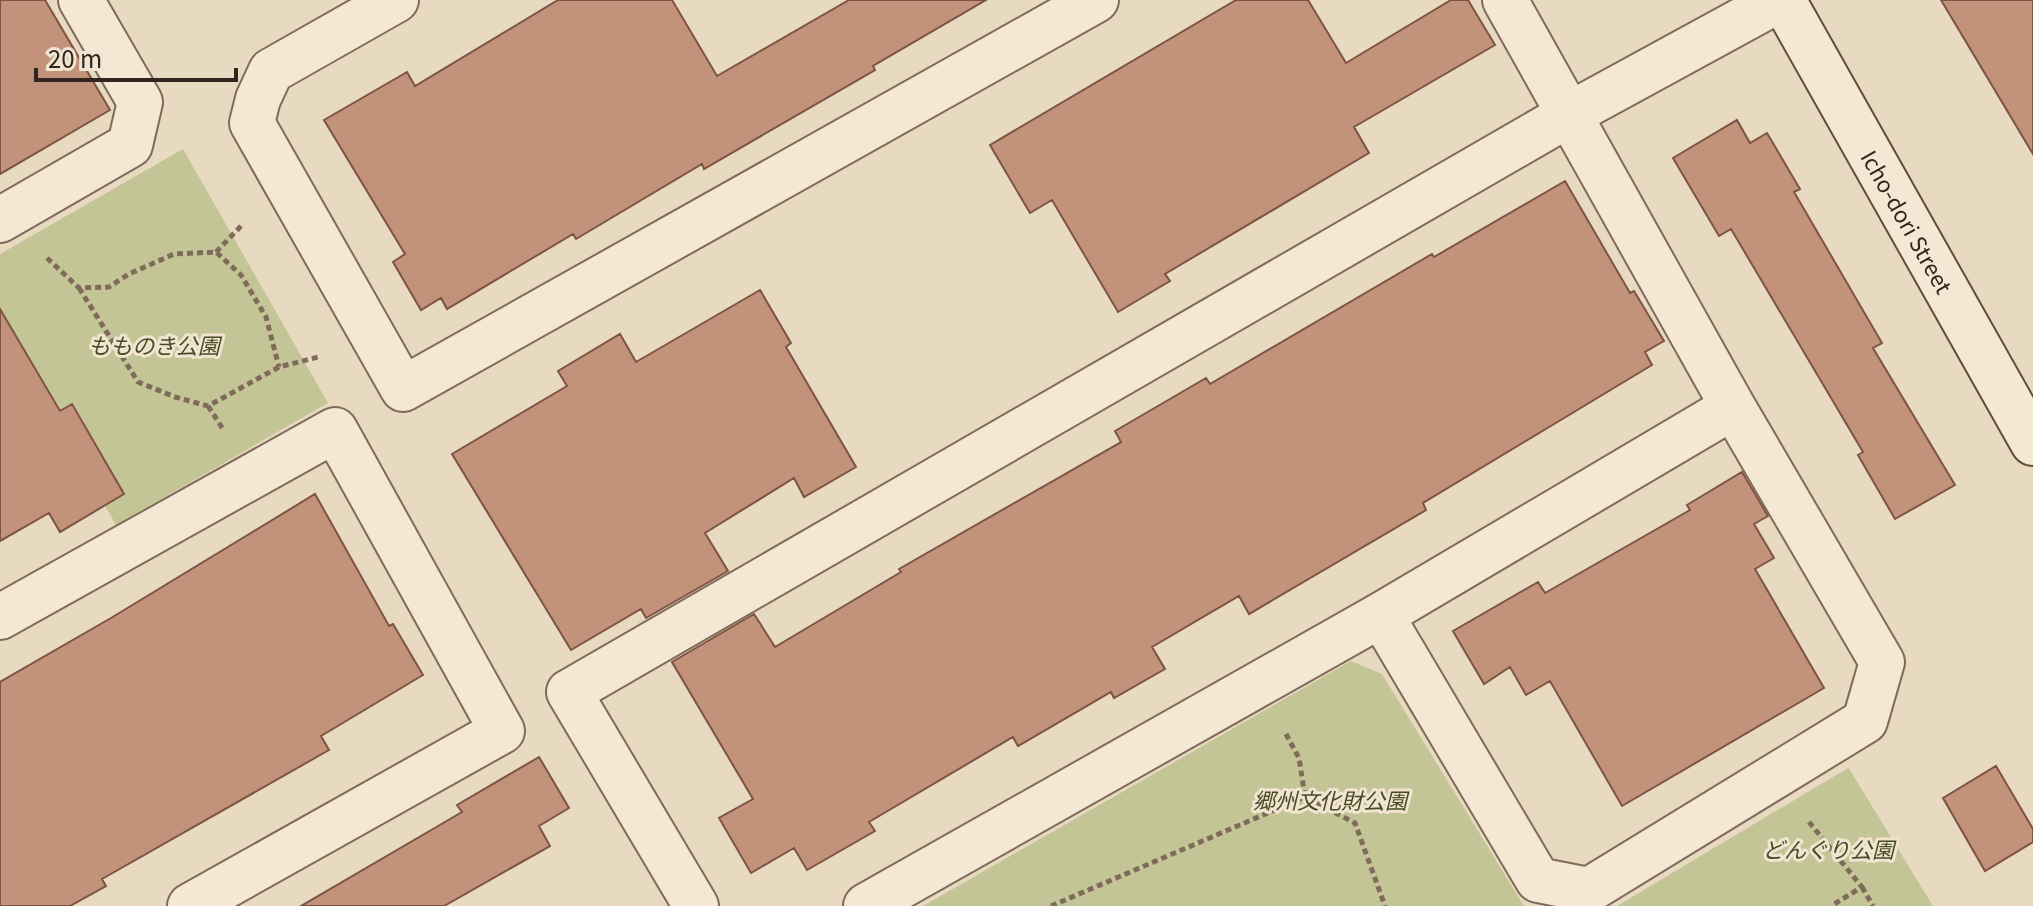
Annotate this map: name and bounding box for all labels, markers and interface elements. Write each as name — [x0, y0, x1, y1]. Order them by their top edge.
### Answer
scale bar — [36, 32, 236, 82]
text: 20 m — [48, 40, 102, 75]
street label: Icho-dori Street — [1855, 144, 1961, 299]
park label: もものき公園 — [88, 328, 223, 360]
park label: 郷州文化財公園 — [1253, 783, 1410, 815]
park label: どんぐり公園 — [1762, 832, 1897, 864]

